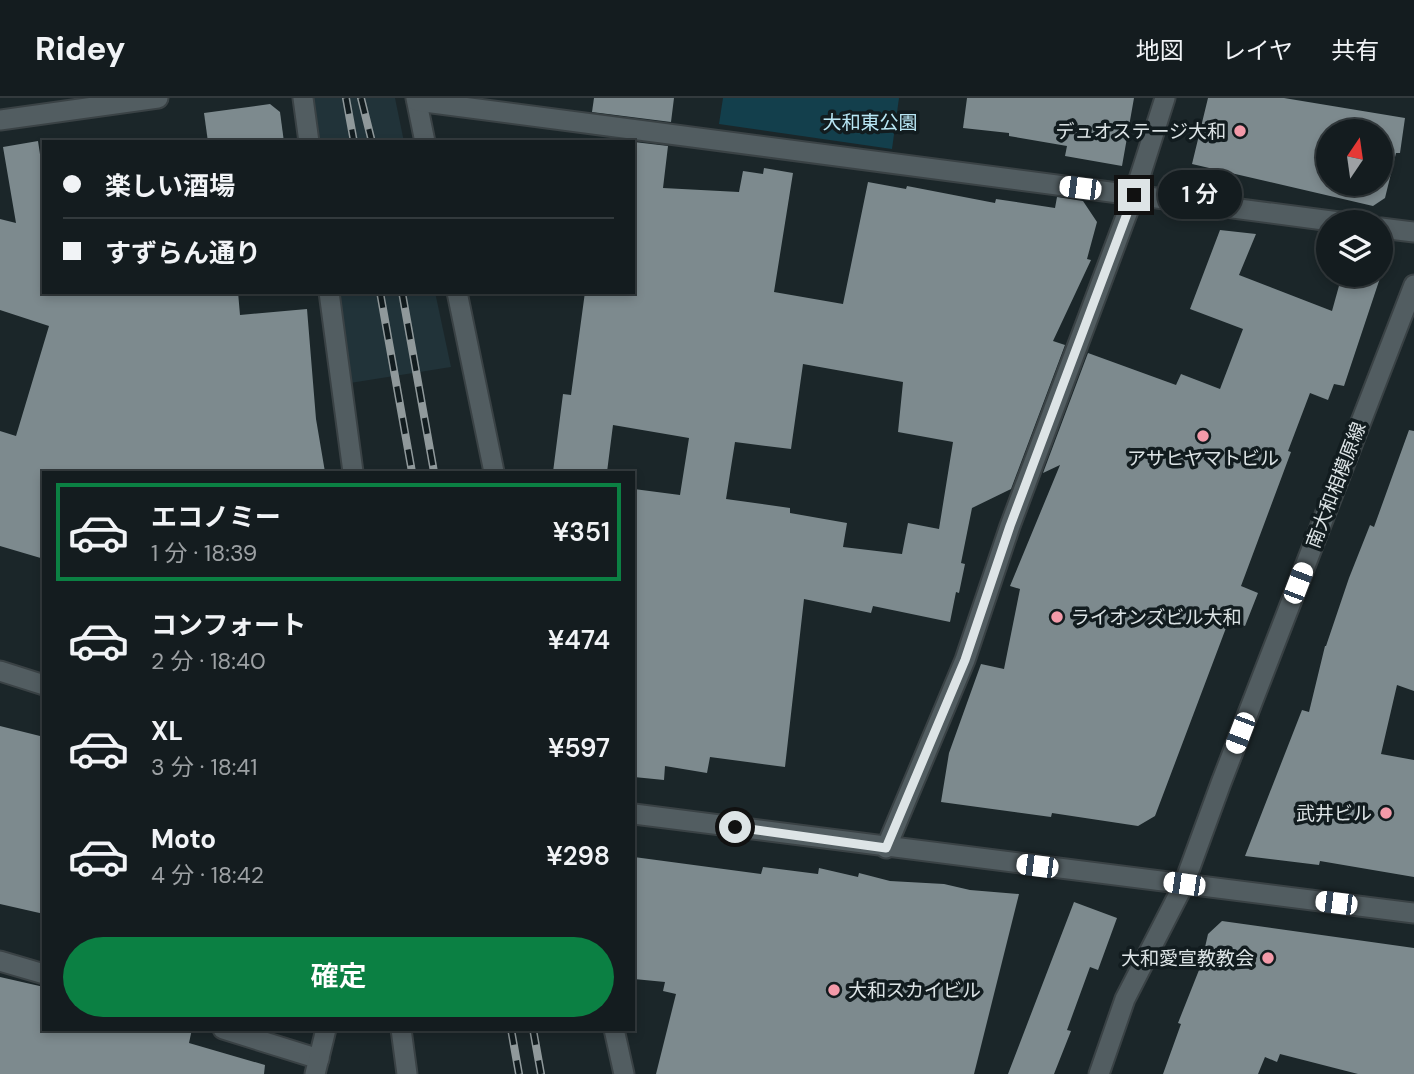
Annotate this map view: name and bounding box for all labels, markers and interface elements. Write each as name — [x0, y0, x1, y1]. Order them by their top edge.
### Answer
text: Ridey — [35, 27, 125, 70]
text: 地図 — [1136, 35, 1184, 66]
text: レイヤ — [1222, 35, 1293, 66]
text: 共有 — [1331, 35, 1379, 66]
park label: 大和東公園 — [822, 110, 918, 135]
place label: デュオステージ大和 — [1055, 119, 1226, 144]
north arrow — [1316, 119, 1393, 196]
map controls — [1316, 119, 1393, 287]
marker: デュオステージ大和 — [1232, 123, 1248, 139]
text: 楽しい酒場 — [105, 169, 235, 203]
callout: 1 分 — [1158, 170, 1242, 220]
car — [1058, 175, 1103, 201]
route end — [1118, 179, 1150, 211]
text: 1 分 — [1182, 179, 1218, 209]
button: layers — [1316, 210, 1393, 287]
text: すずらん通り — [105, 236, 261, 270]
street label: 南大和相模原線 — [1300, 418, 1372, 552]
marker: アサヒヤマトビル — [1195, 428, 1211, 444]
place label: アサヒヤマトビル — [1127, 446, 1279, 471]
text: エコノミー — [151, 500, 281, 534]
icon: car — [67, 501, 130, 564]
text: ¥351 — [553, 515, 610, 549]
text: 1 分 · 18:39 — [151, 538, 257, 568]
car — [1281, 560, 1316, 606]
place label: ライオンズビル大和 — [1071, 605, 1242, 630]
text: コンフォート — [151, 608, 306, 642]
icon: car — [67, 609, 130, 672]
marker: ライオンズビル大和 — [1049, 609, 1065, 625]
text: ¥474 — [548, 623, 610, 657]
text: 2 分 · 18:40 — [151, 646, 266, 676]
car — [1223, 710, 1258, 756]
text: XL — [151, 714, 183, 748]
icon: car — [67, 717, 130, 780]
text: ¥597 — [548, 731, 610, 765]
text: 3 分 · 18:41 — [151, 752, 257, 782]
place label: 武井ビル — [1296, 801, 1372, 826]
marker: 武井ビル — [1378, 805, 1394, 821]
route start — [719, 811, 751, 843]
text: Moto — [151, 822, 216, 856]
icon: car — [67, 825, 130, 888]
text: ¥298 — [546, 839, 610, 873]
car — [1015, 853, 1060, 879]
text: 4 分 · 18:42 — [151, 860, 264, 890]
car — [1162, 871, 1207, 897]
car — [1314, 890, 1359, 916]
button: 確定 — [63, 937, 614, 1017]
place label: 大和愛宣教教会 — [1121, 946, 1254, 971]
marker: 大和愛宣教教会 — [1260, 950, 1276, 966]
place label: 大和スカイビル — [848, 978, 981, 1003]
marker: 大和スカイビル — [826, 982, 842, 998]

